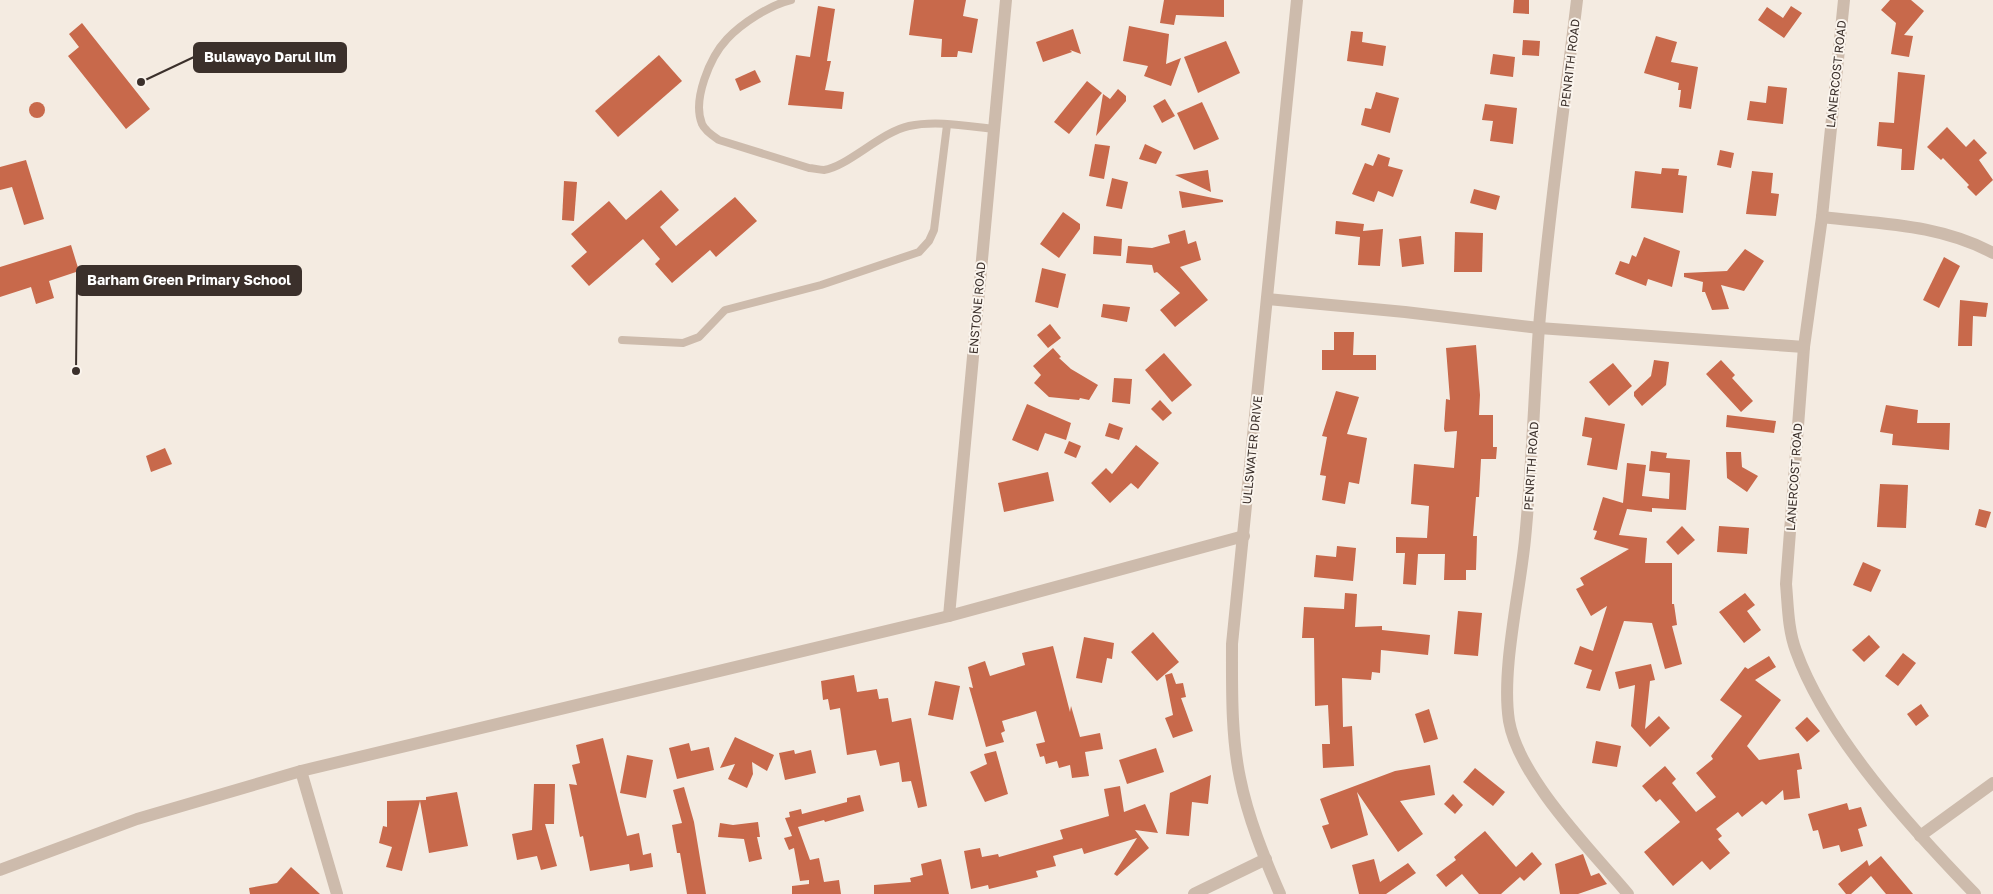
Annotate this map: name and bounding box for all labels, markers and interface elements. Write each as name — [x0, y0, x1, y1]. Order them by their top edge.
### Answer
street label: PENRITH ROAD — [1557, 18, 1583, 108]
street label: LANERCOST ROAD — [1823, 19, 1849, 129]
callout: Bulawayo Darul Ilm — [194, 43, 346, 72]
text: Bulawayo Darul Ilm — [204, 48, 336, 65]
street label: ENSTONE ROAD — [965, 261, 989, 355]
callout: Barham Green Primary School — [77, 266, 301, 295]
text: Barham Green Primary School — [87, 271, 291, 288]
street label: ULLSWATER DRIVE — [1239, 395, 1265, 505]
street label: PENRITH ROAD — [1520, 421, 1542, 511]
street label: LANERCOST ROAD — [1783, 423, 1805, 531]

